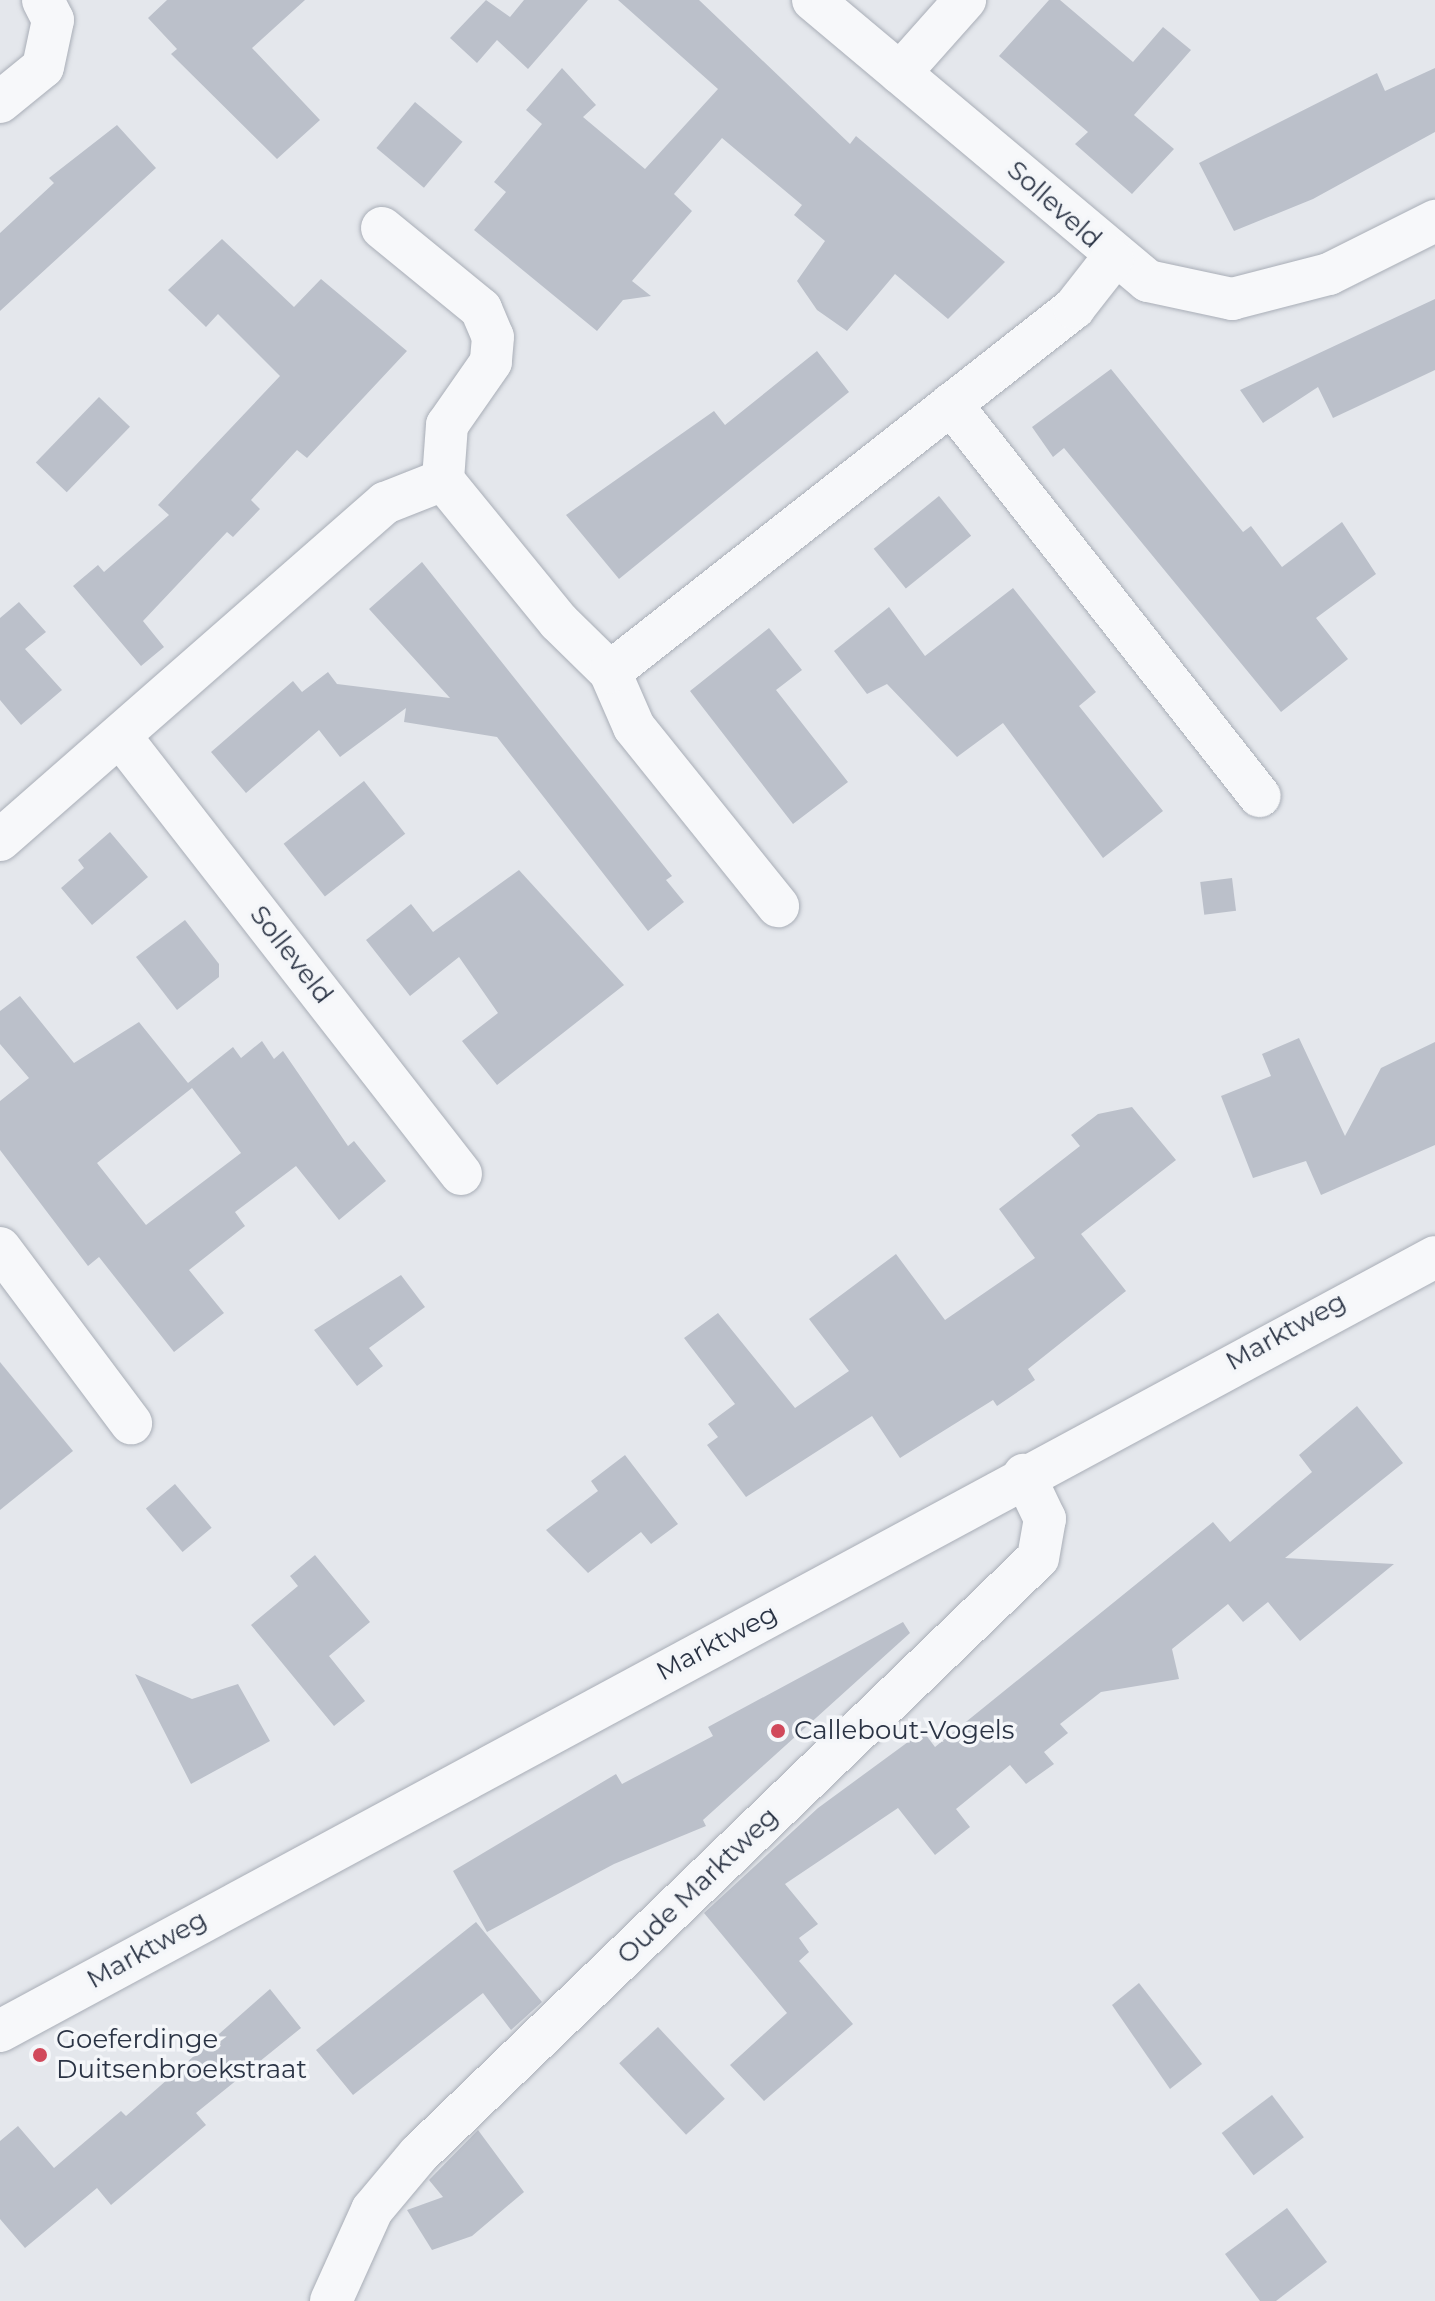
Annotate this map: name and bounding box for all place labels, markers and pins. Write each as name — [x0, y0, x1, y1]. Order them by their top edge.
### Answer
place label: Callebout-Vogels — [794, 1715, 1015, 1747]
marker: Callebout-Vogels — [769, 1722, 787, 1740]
place label: Goeferdinge Duitsenbroekstraat — [56, 2024, 307, 2086]
marker: Goeferdinge Duitsenbroekstraat — [31, 2046, 49, 2064]

